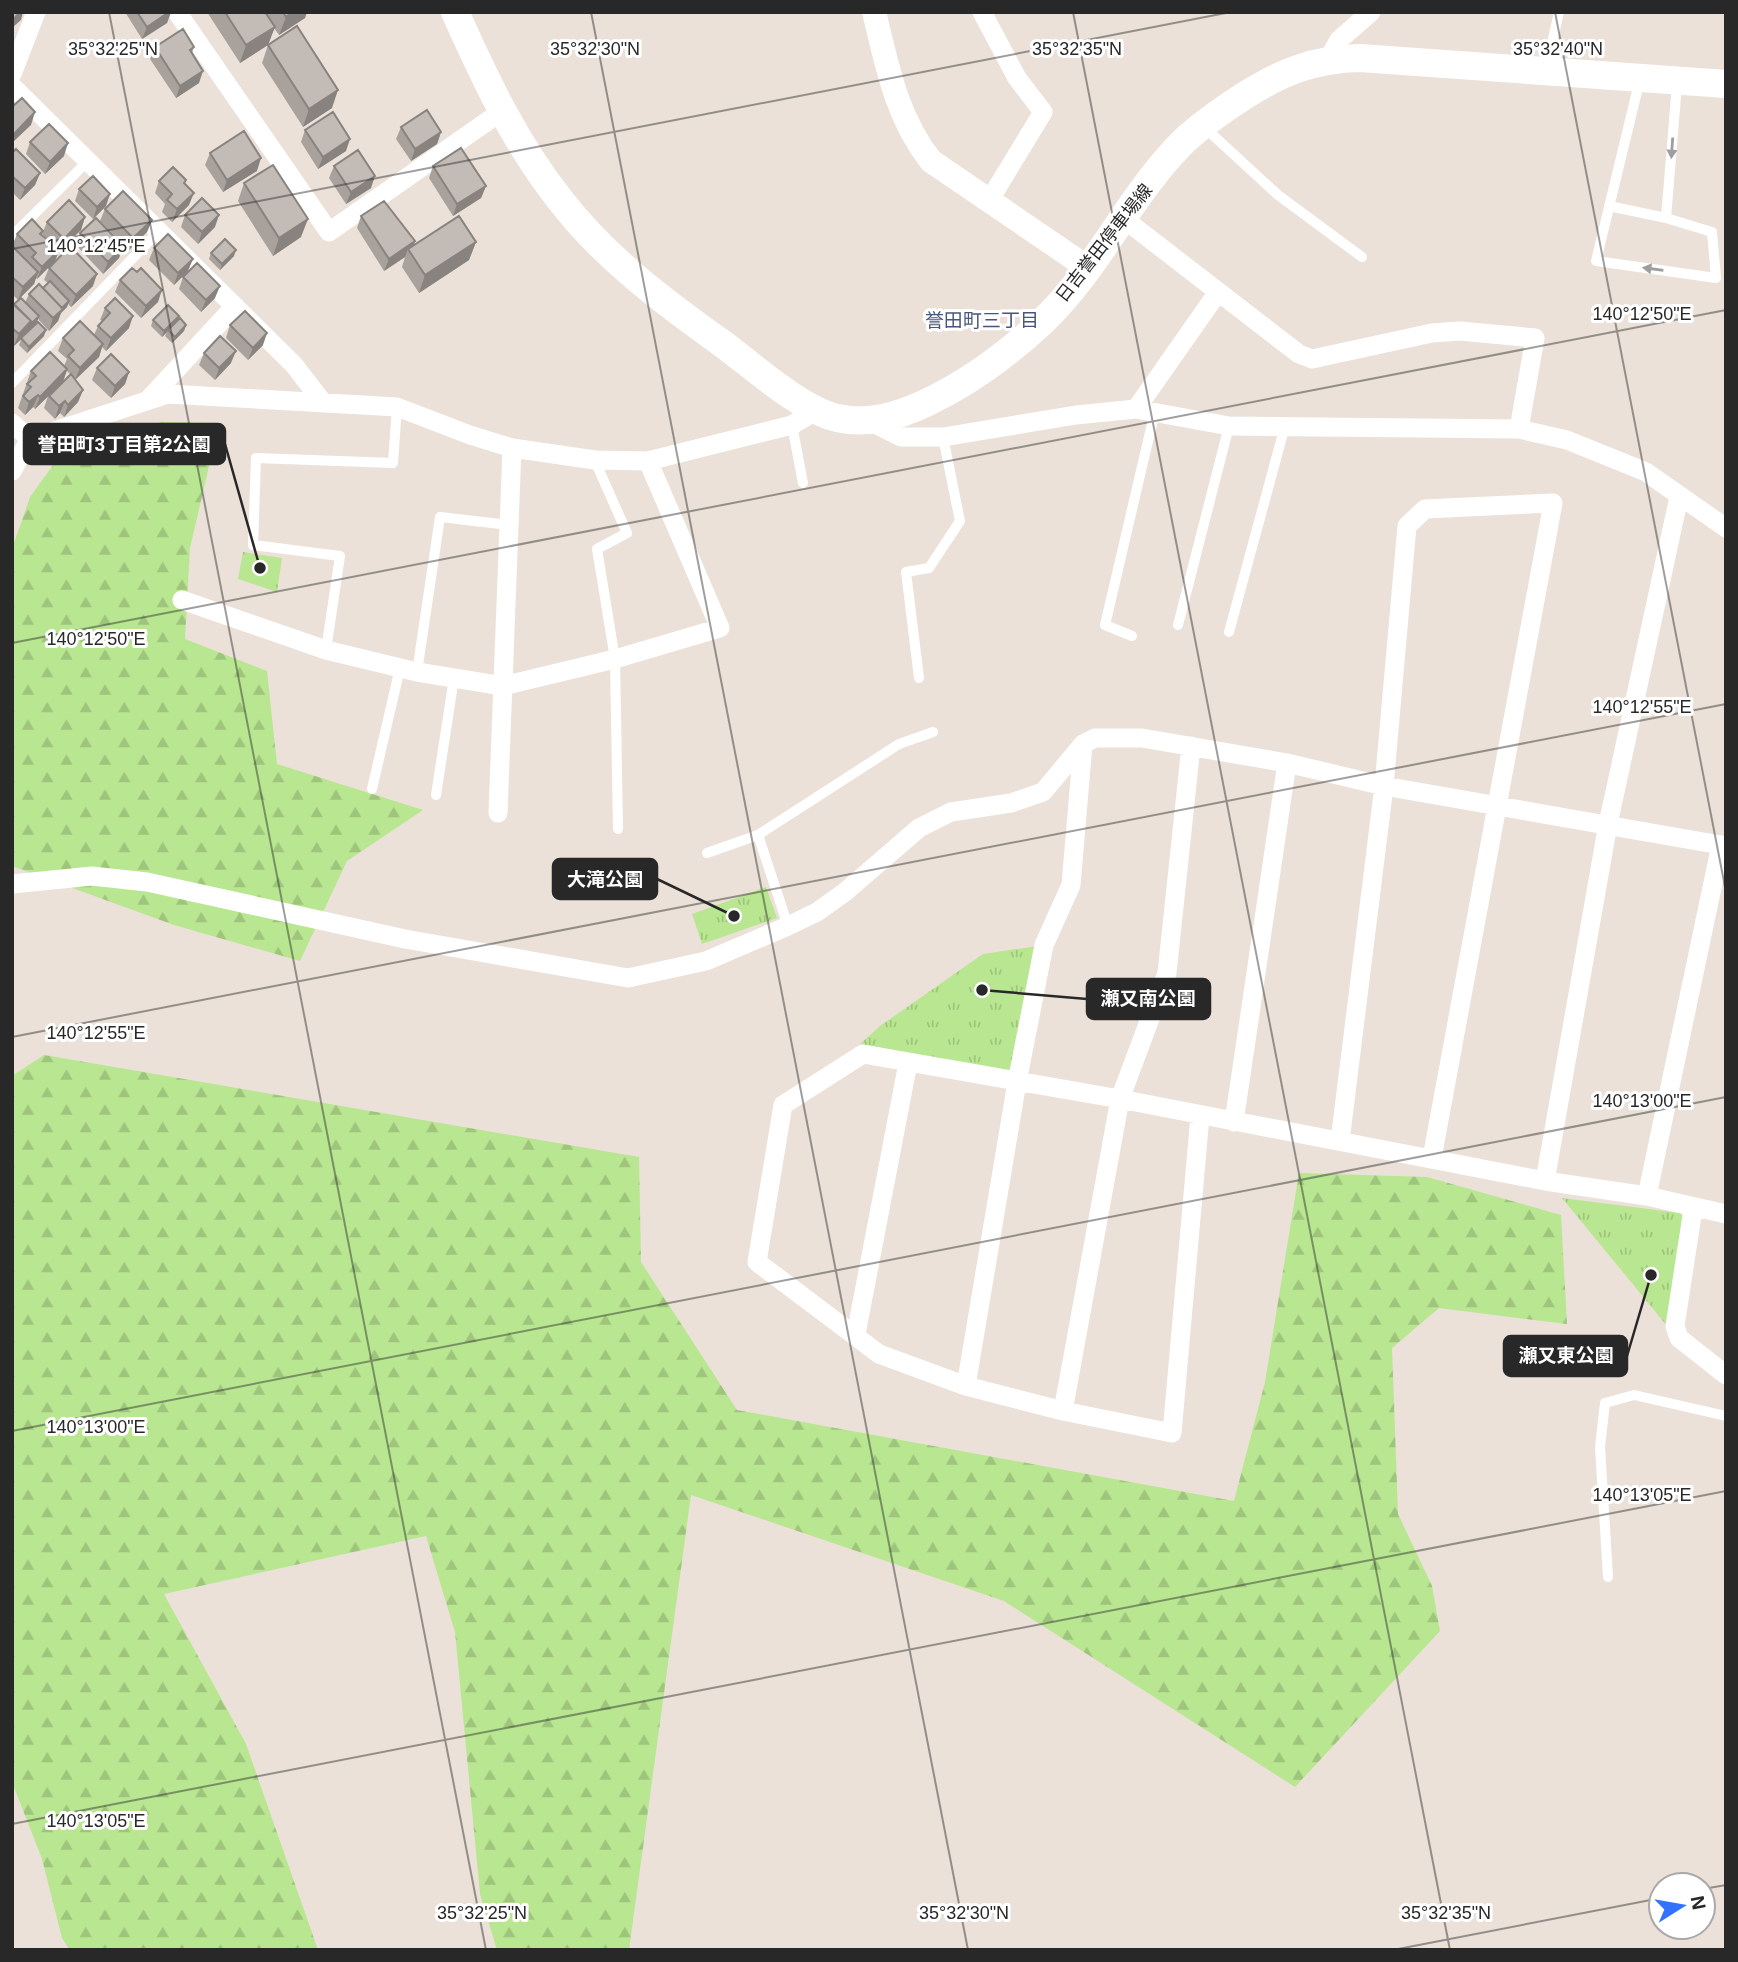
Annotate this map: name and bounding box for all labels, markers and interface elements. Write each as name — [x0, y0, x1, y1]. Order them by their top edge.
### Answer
text: 35°32'25"N — [68, 39, 158, 59]
text: 35°32'30"N — [550, 39, 640, 59]
text: 35°32'35"N — [1032, 39, 1122, 59]
text: 35°32'40"N — [1513, 39, 1603, 59]
one-way arrow — [1666, 137, 1677, 159]
street label: 日吉誉田停車場線 — [1052, 180, 1156, 306]
text: 140°12'45"E — [46, 236, 146, 256]
one-way arrow — [1642, 264, 1664, 275]
text: 140°12'50"E — [1592, 304, 1692, 324]
district label: 誉田町三丁目 — [925, 310, 1039, 331]
callout: 誉田町3丁目第2公園 — [24, 424, 225, 464]
text: 誉田町3丁目第2公園 — [37, 434, 211, 455]
text: 140°12'50"E — [46, 629, 146, 649]
text: 140°12'55"E — [1592, 697, 1692, 717]
callout: 大滝公園 — [553, 859, 657, 899]
text: 大滝公園 — [567, 869, 643, 890]
callout: 瀬又南公園 — [1087, 979, 1210, 1019]
text: 瀬又南公園 — [1100, 988, 1196, 1009]
text: 140°12'55"E — [46, 1023, 146, 1043]
text: 140°13'00"E — [1592, 1091, 1692, 1111]
callout: 瀬又東公園 — [1504, 1336, 1627, 1376]
text: 瀬又東公園 — [1518, 1345, 1614, 1366]
text: 140°13'00"E — [46, 1417, 146, 1437]
text: 140°13'05"E — [1592, 1485, 1692, 1505]
text: 140°13'05"E — [46, 1811, 146, 1831]
north arrow — [1647, 1871, 1717, 1941]
text: N — [1687, 1894, 1710, 1912]
text: 35°32'25"N — [437, 1903, 527, 1923]
text: 35°32'30"N — [919, 1903, 1009, 1923]
text: 35°32'35"N — [1401, 1903, 1491, 1923]

